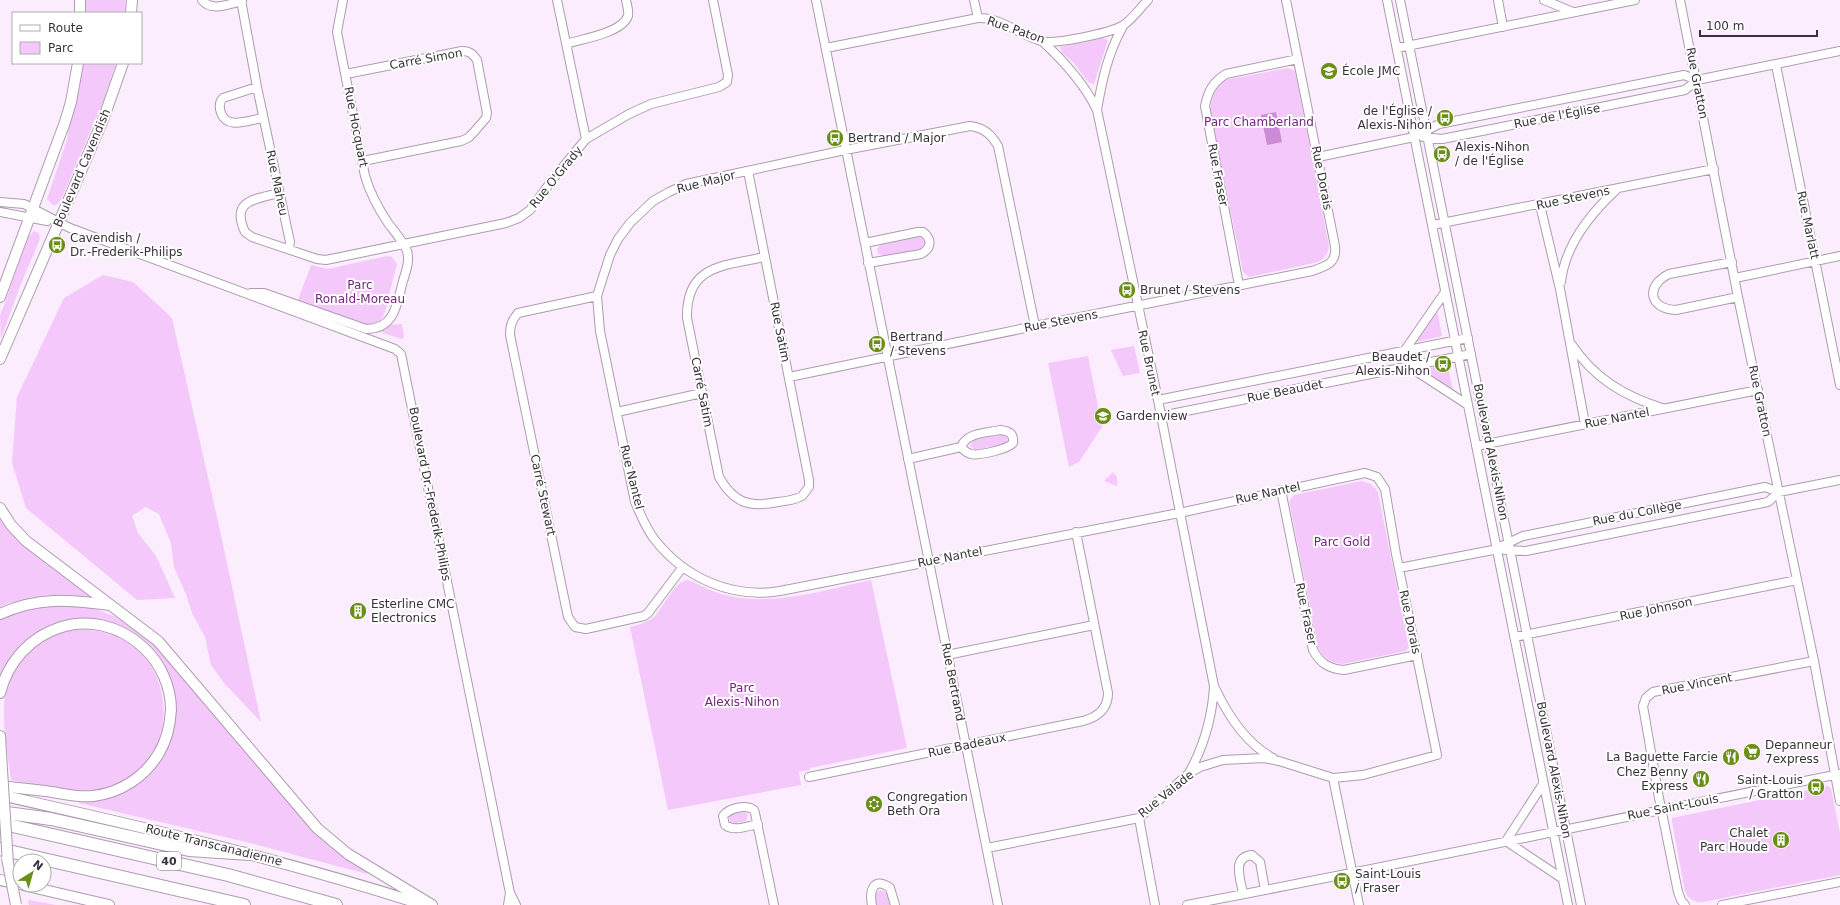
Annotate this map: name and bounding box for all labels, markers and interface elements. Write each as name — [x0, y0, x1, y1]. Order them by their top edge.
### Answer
legend — [12, 12, 142, 64]
scale bar — [1700, 12, 1817, 38]
street label: Rue Paton — [985, 14, 1047, 46]
text: 100 m — [1706, 19, 1744, 33]
text: Route — [48, 21, 83, 35]
text: Parc — [48, 41, 73, 55]
street label: Carré Simon — [388, 46, 464, 72]
street label: Rue Gratton — [1683, 46, 1711, 120]
school or university icon: École JMC — [1319, 61, 1339, 81]
place label: École JMC — [1342, 63, 1400, 78]
street label: Rue Hocquart — [341, 86, 371, 169]
street label: Rue de l'Église — [1512, 100, 1601, 131]
place label: de l'Église / Alexis-Nihon — [1357, 103, 1433, 132]
street label: Boulevard Cavendish — [51, 107, 113, 229]
bus stop icon: de l'Église / Alexis-Nihon — [1435, 108, 1455, 128]
park label: Parc Chamberland — [1204, 115, 1314, 129]
bus stop icon: Bertrand / Major — [825, 128, 845, 148]
place label: Bertrand / Major — [848, 131, 946, 145]
place label: Alexis-Nihon / de l'Église — [1455, 140, 1530, 168]
street label: Rue Fraser — [1205, 142, 1231, 208]
street label: Rue O'Grady — [527, 143, 585, 211]
bus stop icon: Alexis-Nihon / de l'Église — [1432, 144, 1452, 164]
street label: Rue Dorais — [1309, 145, 1335, 211]
street label: Rue Maheu — [263, 149, 291, 217]
street label: Rue Major — [675, 168, 737, 196]
street label: Rue Stevens — [1535, 183, 1611, 213]
street label: Rue Marlatt — [1794, 190, 1822, 261]
place label: Cavendish / Dr.-Frederik-Philips — [70, 231, 183, 259]
bus stop icon: Cavendish / Dr.-Frederik-Philips — [47, 235, 67, 255]
park label: Parc Ronald-Moreau — [315, 278, 405, 306]
bus stop icon: Brunet / Stevens — [1117, 280, 1137, 300]
place label: Brunet / Stevens — [1140, 283, 1240, 297]
street label: Rue Satim — [767, 301, 793, 363]
street label: Rue Stevens — [1023, 307, 1099, 335]
street label: Rue Brunet — [1135, 329, 1163, 398]
place label: Bertrand / Stevens — [890, 330, 946, 358]
bus stop icon: Bertrand / Stevens — [867, 334, 887, 354]
place label: Beaudet / Alexis-Nihon — [1355, 350, 1431, 378]
bus stop icon: Beaudet / Alexis-Nihon — [1433, 354, 1453, 374]
street label: Carré Satim — [688, 356, 716, 428]
street label: Rue Gratton — [1746, 364, 1774, 438]
street label: Rue Beaudet — [1246, 377, 1324, 405]
street label: Boulevard Alexis-Nihon — [1471, 382, 1511, 522]
street label: Rue Nantel — [1583, 405, 1651, 431]
street label: Boulevard Dr.-Frederik-Philips — [406, 406, 454, 582]
school or university icon: Gardenview — [1093, 406, 1113, 426]
place label: Gardenview — [1116, 409, 1188, 423]
street label: Rue Nantel — [617, 443, 647, 511]
street label: Carré Stewart — [528, 453, 559, 537]
street label: Rue Nantel — [1234, 479, 1302, 507]
street label: Rue du Collège — [1591, 498, 1683, 528]
park label: Parc Gold — [1314, 535, 1370, 549]
street label: Rue Nantel — [916, 544, 984, 570]
street label: Rue Fraser — [1293, 581, 1319, 647]
street label: Rue Dorais — [1396, 589, 1424, 655]
street label: Rue Johnson — [1618, 594, 1694, 624]
place label: Esterline CMC Electronics — [371, 597, 454, 625]
building icon: Esterline CMC Electronics — [348, 601, 368, 621]
street label: Rue Bertrand — [939, 642, 967, 722]
street label: Rue Vincent — [1660, 670, 1734, 698]
park label: Parc Alexis-Nihon — [705, 681, 779, 709]
street label: Boulevard Alexis-Nihon — [1534, 700, 1574, 840]
street label: Rue Badeaux — [927, 730, 1007, 760]
place label: Depanneur 7express — [1765, 738, 1832, 766]
supermarket icon: Depanneur 7express — [1742, 742, 1762, 762]
restaurant icon: La Baguette Farcie — [1721, 747, 1741, 767]
place label: La Baguette Farcie — [1606, 750, 1718, 764]
place label: Chez Benny Express — [1617, 765, 1688, 793]
street label: Rue Valade — [1136, 768, 1196, 820]
restaurant icon: Chez Benny Express — [1691, 769, 1711, 789]
place label: Saint-Louis / Gratton — [1737, 773, 1803, 801]
bus stop icon: Saint-Louis / Gratton — [1806, 777, 1826, 797]
place label: Congregation Beth Ora — [887, 790, 968, 818]
street label: Rue Saint-Louis — [1626, 791, 1720, 823]
synagogue icon: Congregation Beth Ora — [864, 794, 884, 814]
street label: Route Transcanadienne — [144, 821, 284, 869]
place label: Chalet Parc Houde — [1700, 826, 1768, 854]
building icon: Chalet Parc Houde — [1771, 830, 1791, 850]
road number: 40 — [157, 852, 181, 870]
north arrow — [12, 853, 52, 893]
text: N — [30, 857, 45, 873]
place label: Saint-Louis / Fraser — [1355, 867, 1421, 895]
bus stop icon: Saint-Louis / Fraser — [1332, 871, 1352, 891]

